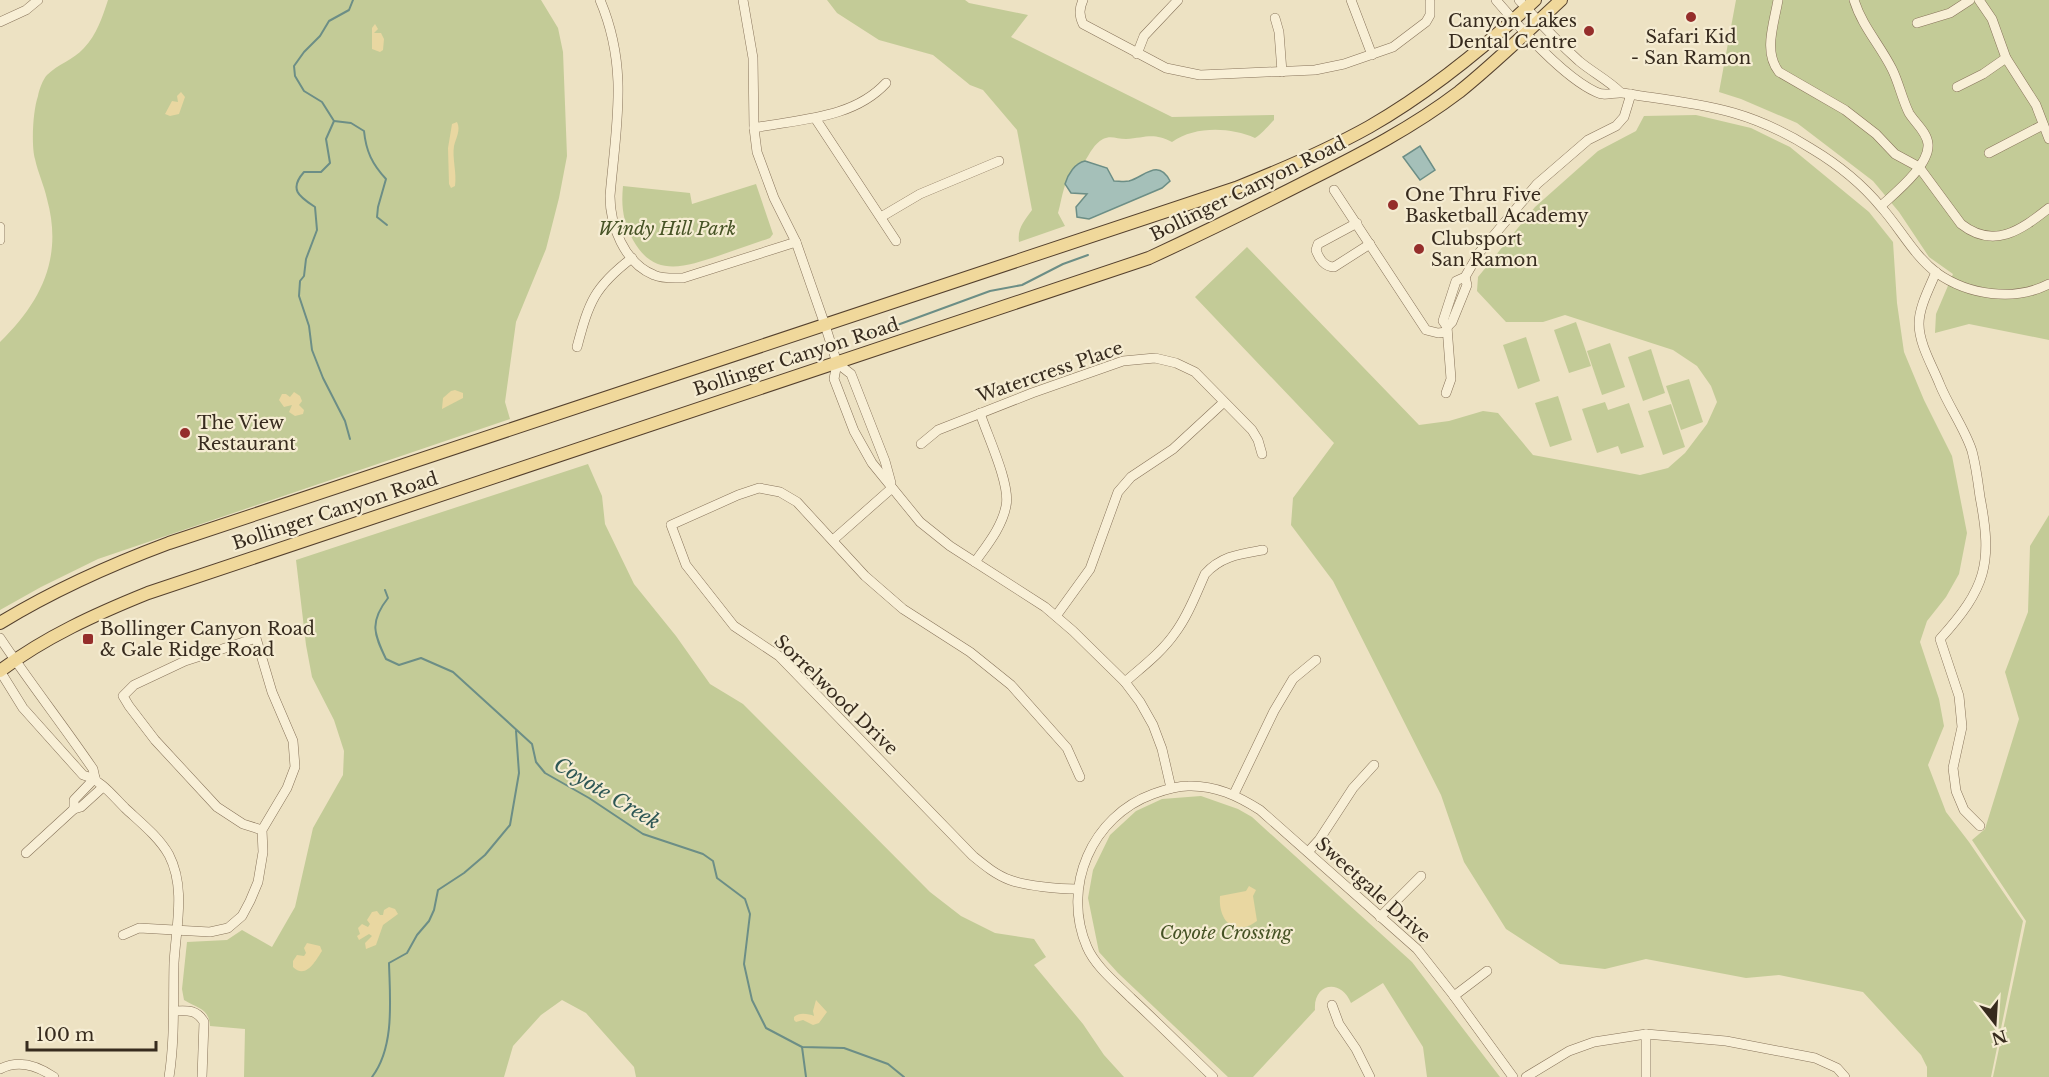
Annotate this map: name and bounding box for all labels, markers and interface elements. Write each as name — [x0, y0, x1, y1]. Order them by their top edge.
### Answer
place label: Canyon Lakes Dental Centre — [1448, 10, 1577, 53]
marker: Safari Kid - San Ramon — [1684, 10, 1698, 24]
marker: Canyon Lakes Dental Centre — [1582, 24, 1596, 38]
place label: Safari Kid - San Ramon — [1631, 26, 1751, 69]
street label: Bollinger Canyon Road — [1147, 132, 1349, 246]
place label: One Thru Five Basketball Academy — [1405, 184, 1589, 227]
marker: One Thru Five Basketball Academy — [1386, 198, 1400, 212]
park label: Windy Hill Park — [598, 218, 736, 240]
place label: Clubsport San Ramon — [1431, 228, 1538, 271]
marker: Clubsport San Ramon — [1412, 242, 1426, 256]
street label: Bollinger Canyon Road — [690, 313, 902, 401]
street label: Watercress Place — [973, 337, 1126, 408]
place label: The View Restaurant — [197, 412, 296, 455]
marker: The View Restaurant — [178, 426, 192, 440]
street label: Bollinger Canyon Road — [229, 467, 441, 555]
place label: Bollinger Canyon Road & Gale Ridge Road — [100, 618, 315, 661]
street label: Sorrelwood Drive — [769, 630, 903, 760]
marker: Bollinger Canyon Road & Gale Ridge Road — [81, 632, 95, 646]
water label: Coyote Creek — [550, 752, 664, 834]
street label: Sweetgale Drive — [1311, 833, 1435, 947]
park label: Coyote Crossing — [1160, 922, 1293, 944]
north arrow — [1965, 993, 2025, 1053]
scale bar — [27, 1014, 156, 1052]
text: 100 m — [36, 1024, 94, 1046]
text: N — [1989, 1026, 2010, 1049]

